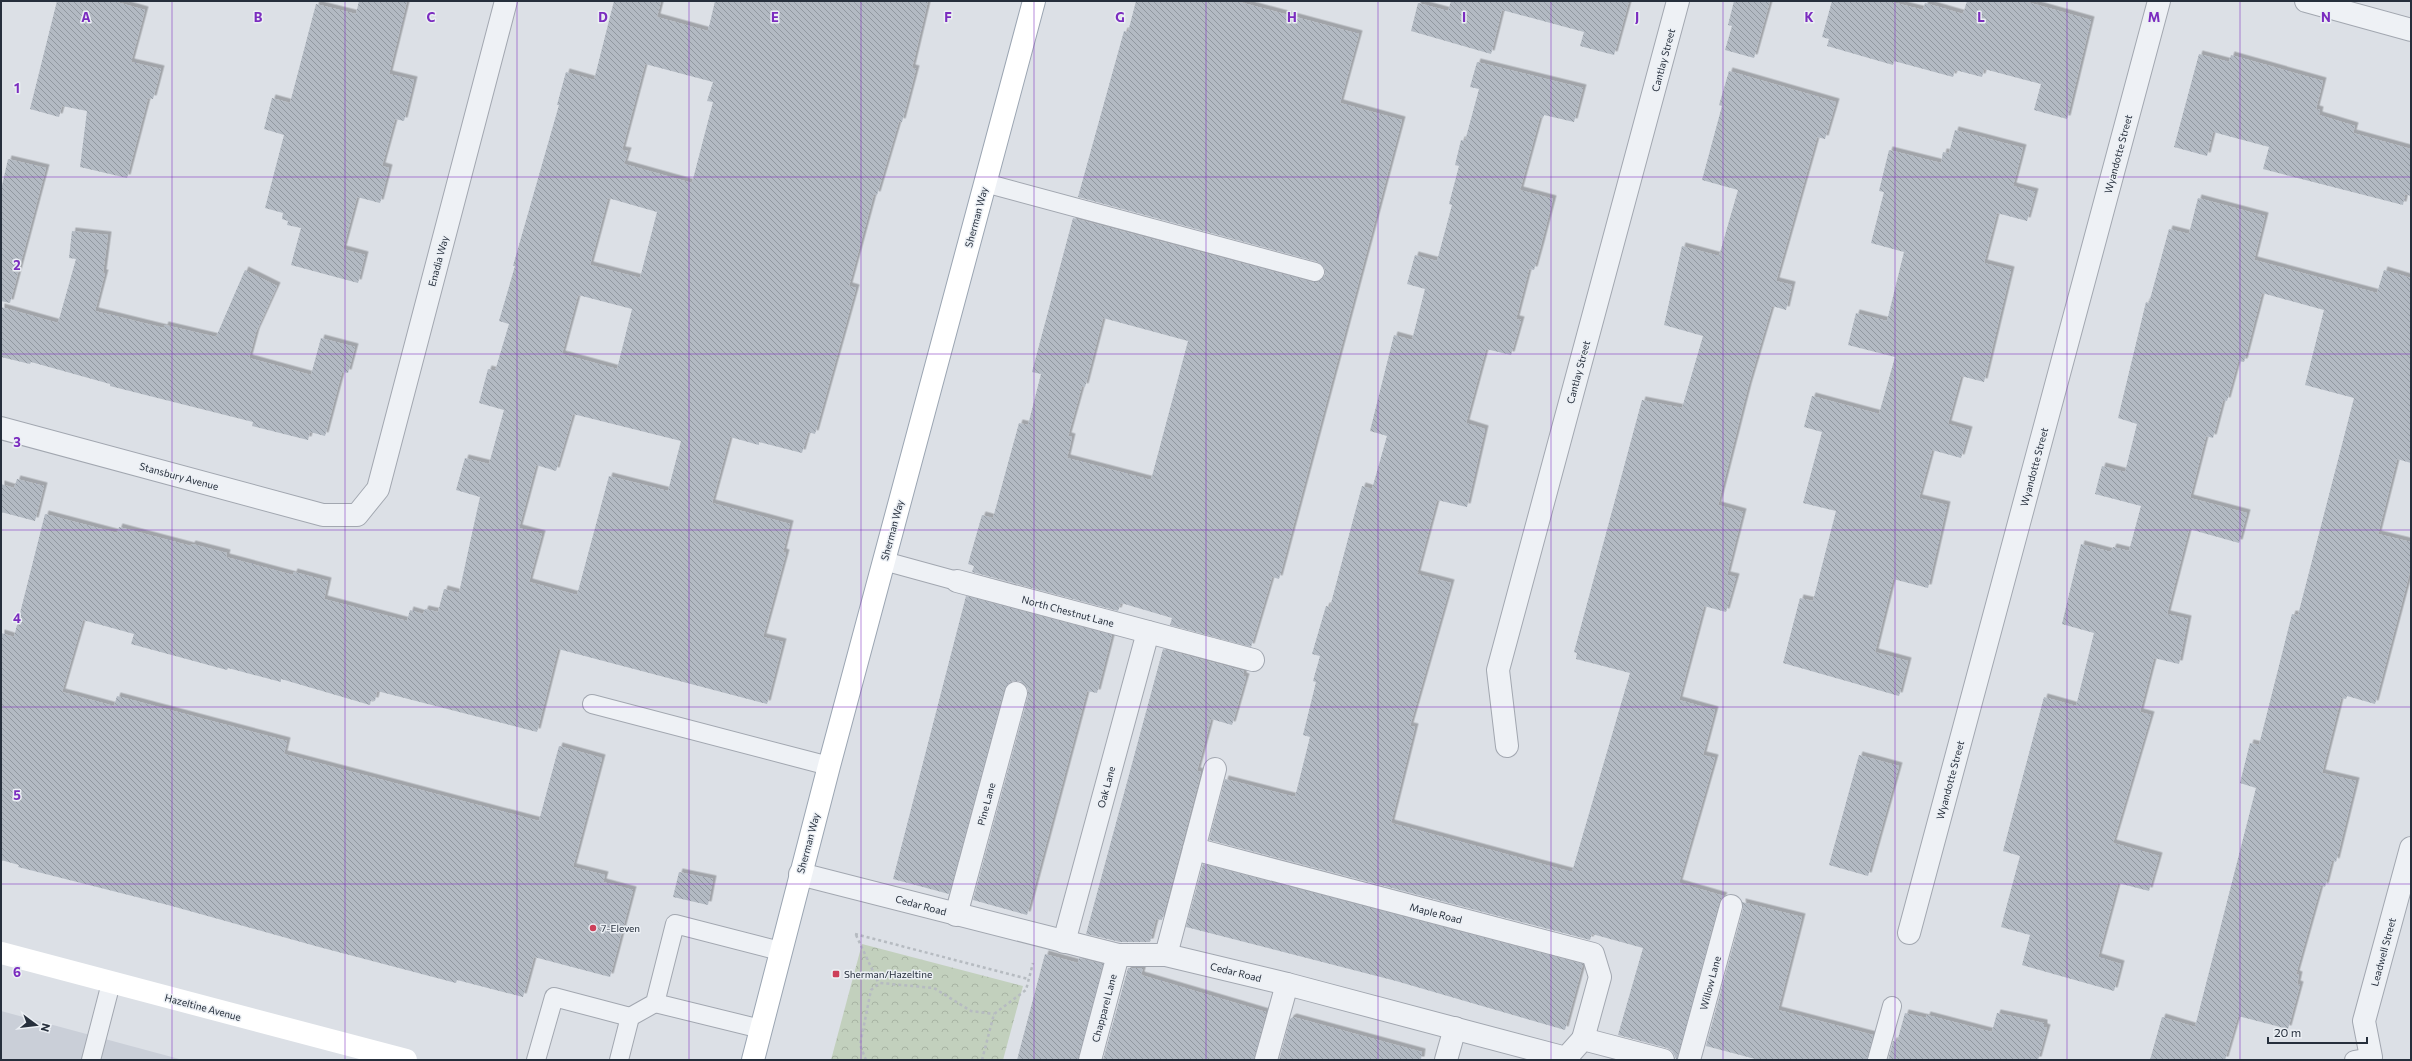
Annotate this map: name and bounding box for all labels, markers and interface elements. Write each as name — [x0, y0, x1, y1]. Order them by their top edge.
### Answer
text: A — [81, 9, 91, 25]
text: B — [254, 9, 263, 25]
text: C — [427, 9, 436, 25]
text: D — [598, 9, 608, 25]
text: E — [771, 9, 779, 25]
text: F — [944, 9, 952, 25]
text: G — [1115, 9, 1125, 25]
text: H — [1287, 9, 1297, 25]
text: I — [1462, 9, 1466, 25]
text: J — [1635, 9, 1639, 25]
text: K — [1804, 9, 1814, 25]
text: L — [1977, 9, 1985, 25]
text: M — [2148, 9, 2160, 25]
text: N — [2321, 9, 2331, 25]
street label: Cantlay Street — [1649, 27, 1677, 93]
text: 1 — [14, 80, 20, 96]
street label: Wyandotte Street — [2102, 113, 2134, 195]
street label: Sherman Way — [962, 185, 990, 249]
street label: Enadia Way — [425, 234, 451, 288]
text: 2 — [13, 257, 21, 273]
street label: Cantlay Street — [1564, 339, 1592, 405]
street label: Wyandotte Street — [2018, 426, 2050, 508]
text: 3 — [13, 434, 21, 450]
street label: Stansbury Avenue — [138, 460, 220, 492]
street label: Sherman Way — [878, 498, 906, 562]
street label: North Chestnut Lane — [1021, 593, 1115, 629]
text: 4 — [13, 610, 21, 626]
street label: Wyandotte Street — [1934, 739, 1966, 821]
street label: Oak Lane — [1095, 765, 1117, 809]
street label: Pine Lane — [975, 781, 997, 827]
text: 5 — [13, 787, 21, 803]
street label: Sherman Way — [794, 811, 822, 875]
street label: Cedar Road — [894, 892, 948, 918]
street label: Maple Road — [1409, 900, 1464, 926]
street label: Leadwell Street — [2368, 916, 2398, 988]
place label: 7-Eleven — [601, 922, 640, 934]
marker: 7-Eleven — [588, 923, 598, 933]
street label: Willow Lane — [1697, 955, 1723, 1011]
street label: Cedar Road — [1209, 960, 1263, 984]
text: 6 — [13, 964, 21, 980]
place label: Sherman/Hazeltine — [844, 968, 932, 980]
marker: Sherman/Hazeltine — [831, 969, 841, 979]
street label: Chapparel Lane — [1089, 972, 1119, 1044]
street label: Hazeltine Avenue — [164, 991, 242, 1023]
north arrow — [16, 1005, 56, 1045]
scale bar — [2268, 1019, 2367, 1045]
text: N — [39, 1022, 53, 1033]
text: 20 m — [2274, 1025, 2301, 1039]

